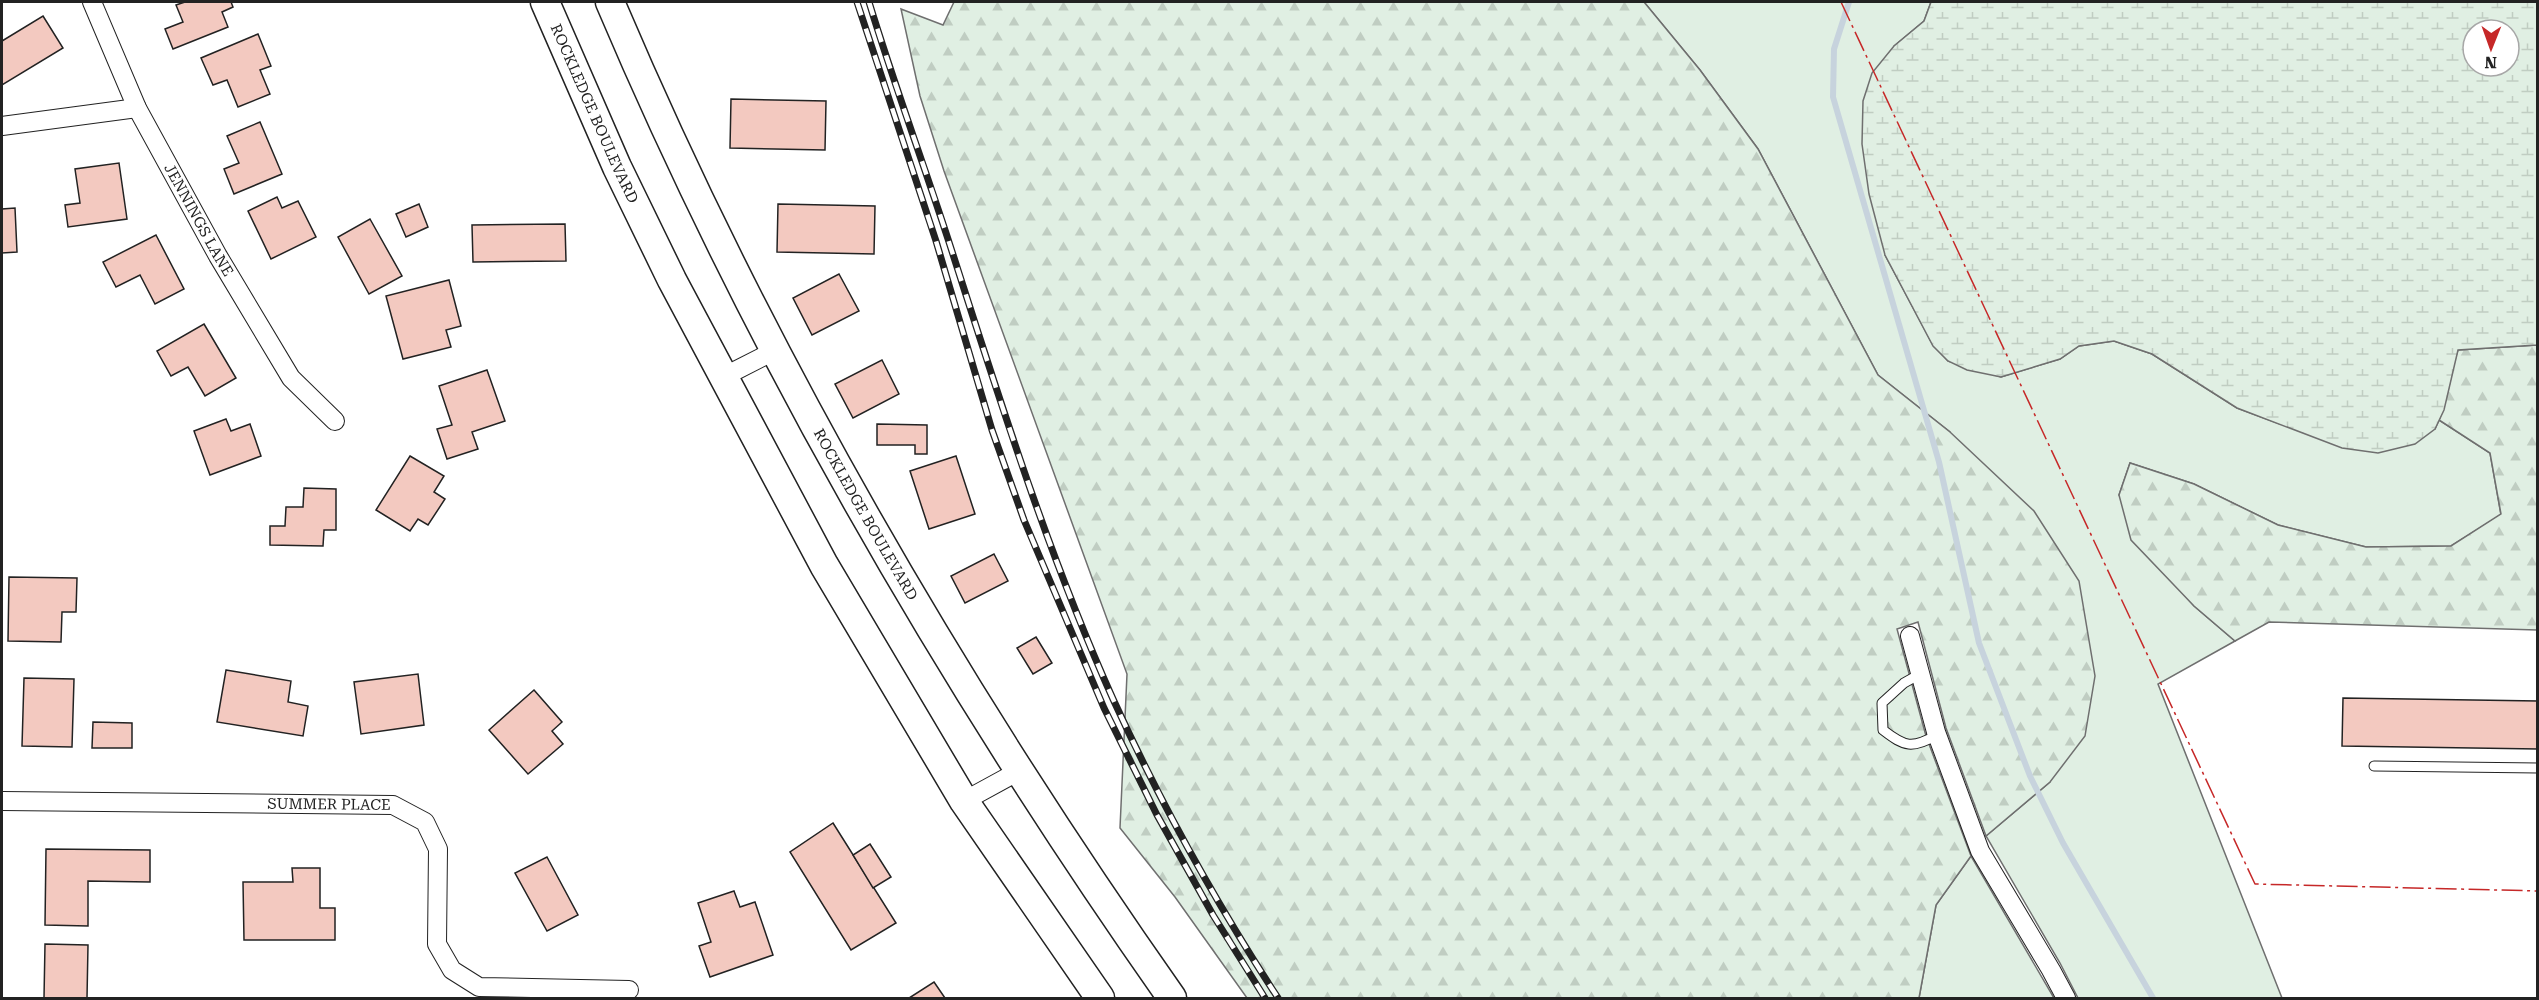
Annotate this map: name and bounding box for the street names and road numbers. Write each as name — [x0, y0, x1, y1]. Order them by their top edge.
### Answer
street label: ROCKLEDGE BOULEVARD — [547, 21, 642, 206]
street label: JENNINGS LANE — [160, 160, 237, 280]
street label: ROCKLEDGE BOULEVARD — [810, 426, 921, 604]
street label: SUMMER PLACE — [267, 795, 391, 814]

